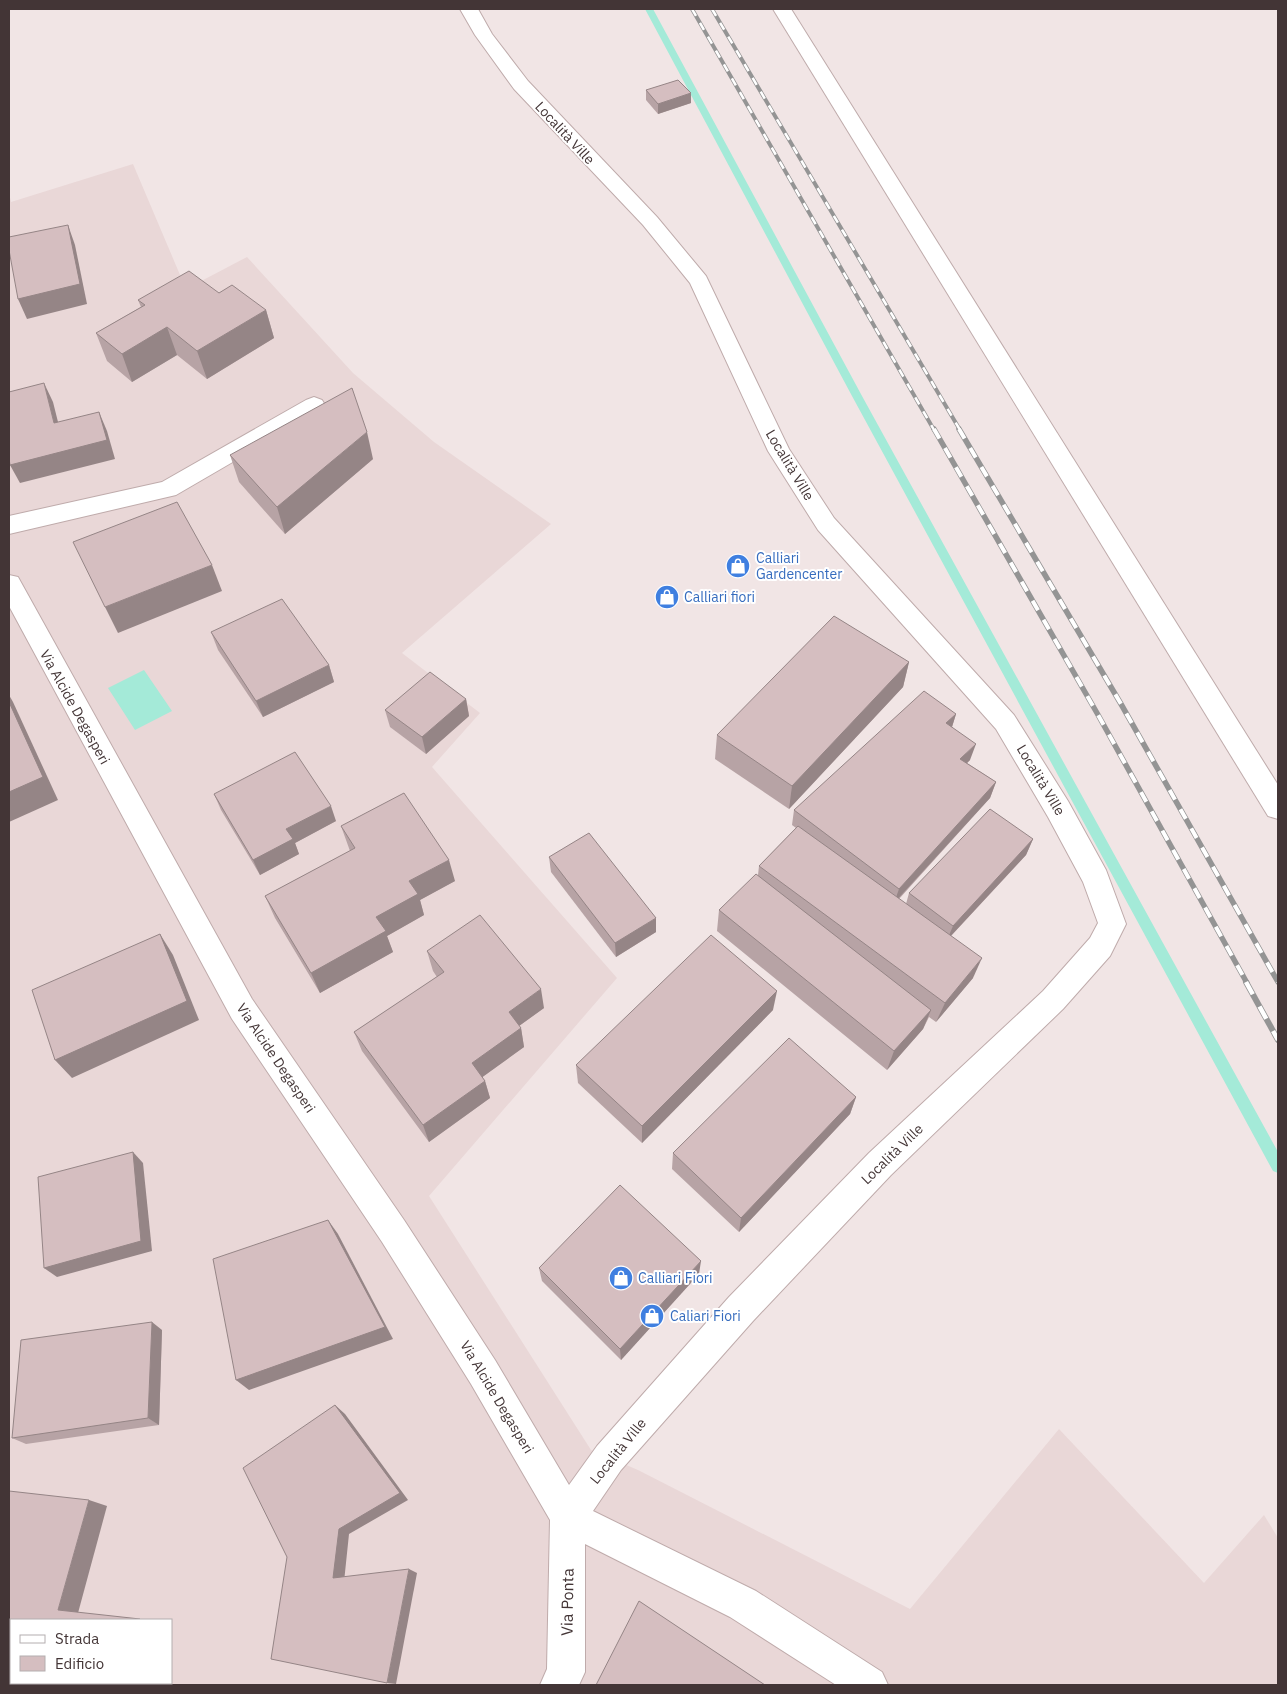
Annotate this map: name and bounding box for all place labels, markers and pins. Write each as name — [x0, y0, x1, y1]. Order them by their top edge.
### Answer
place label: Calliari Gardencenter — [756, 549, 842, 583]
shop icon: Calliari Gardencenter — [725, 553, 751, 579]
shop icon: Calliari fiori — [654, 584, 680, 610]
place label: Calliari fiori — [684, 588, 755, 606]
shop icon: Calliari Fiori — [608, 1265, 634, 1291]
place label: Calliari Fiori — [638, 1269, 712, 1287]
shop icon: Caliari Fiori — [639, 1303, 665, 1329]
place label: Caliari Fiori — [670, 1307, 741, 1325]

